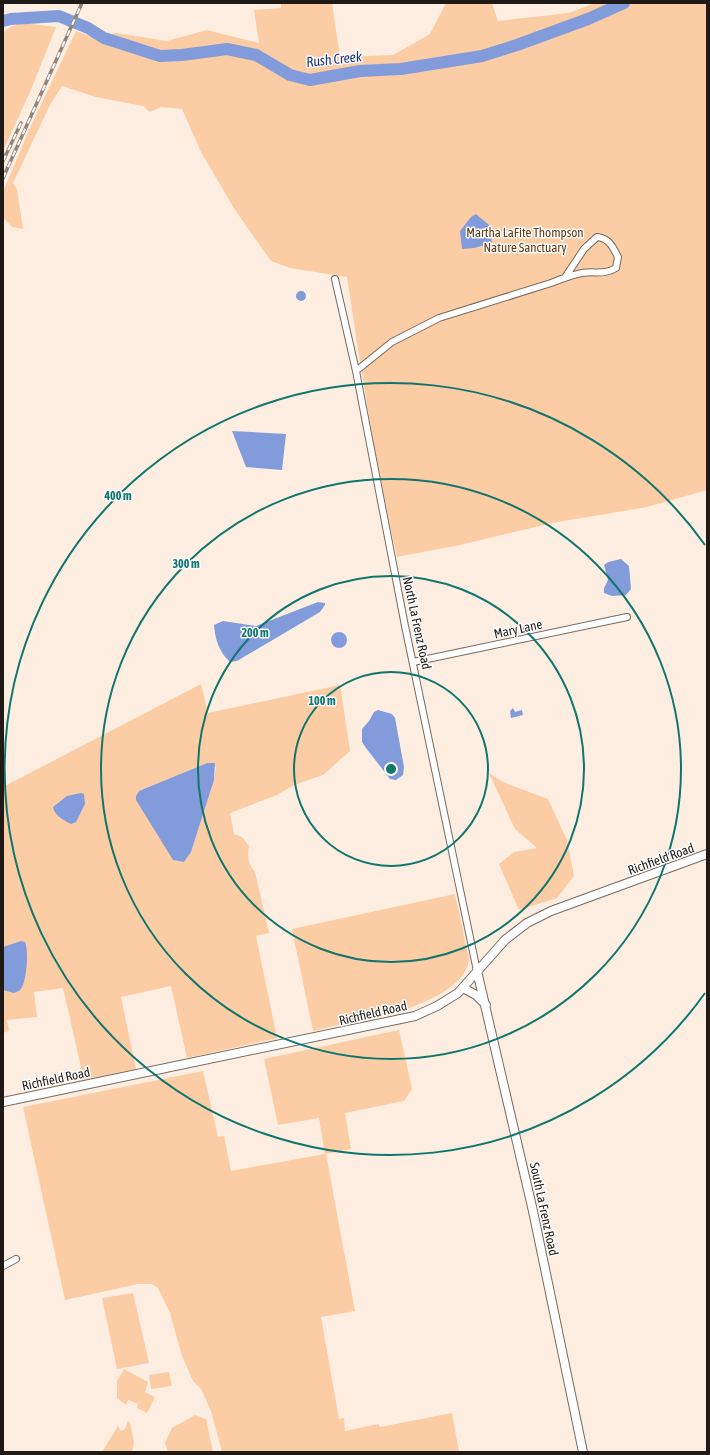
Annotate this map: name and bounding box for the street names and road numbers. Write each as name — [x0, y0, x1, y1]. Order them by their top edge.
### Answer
street label: North La Frenz Road — [400, 575, 434, 671]
street label: Mary Lane — [492, 617, 544, 641]
street label: Richfield Road — [626, 840, 696, 878]
street label: Richfield Road — [338, 998, 408, 1028]
street label: Richfield Road — [21, 1064, 91, 1094]
street label: South La Frenz Road — [527, 1161, 561, 1257]

